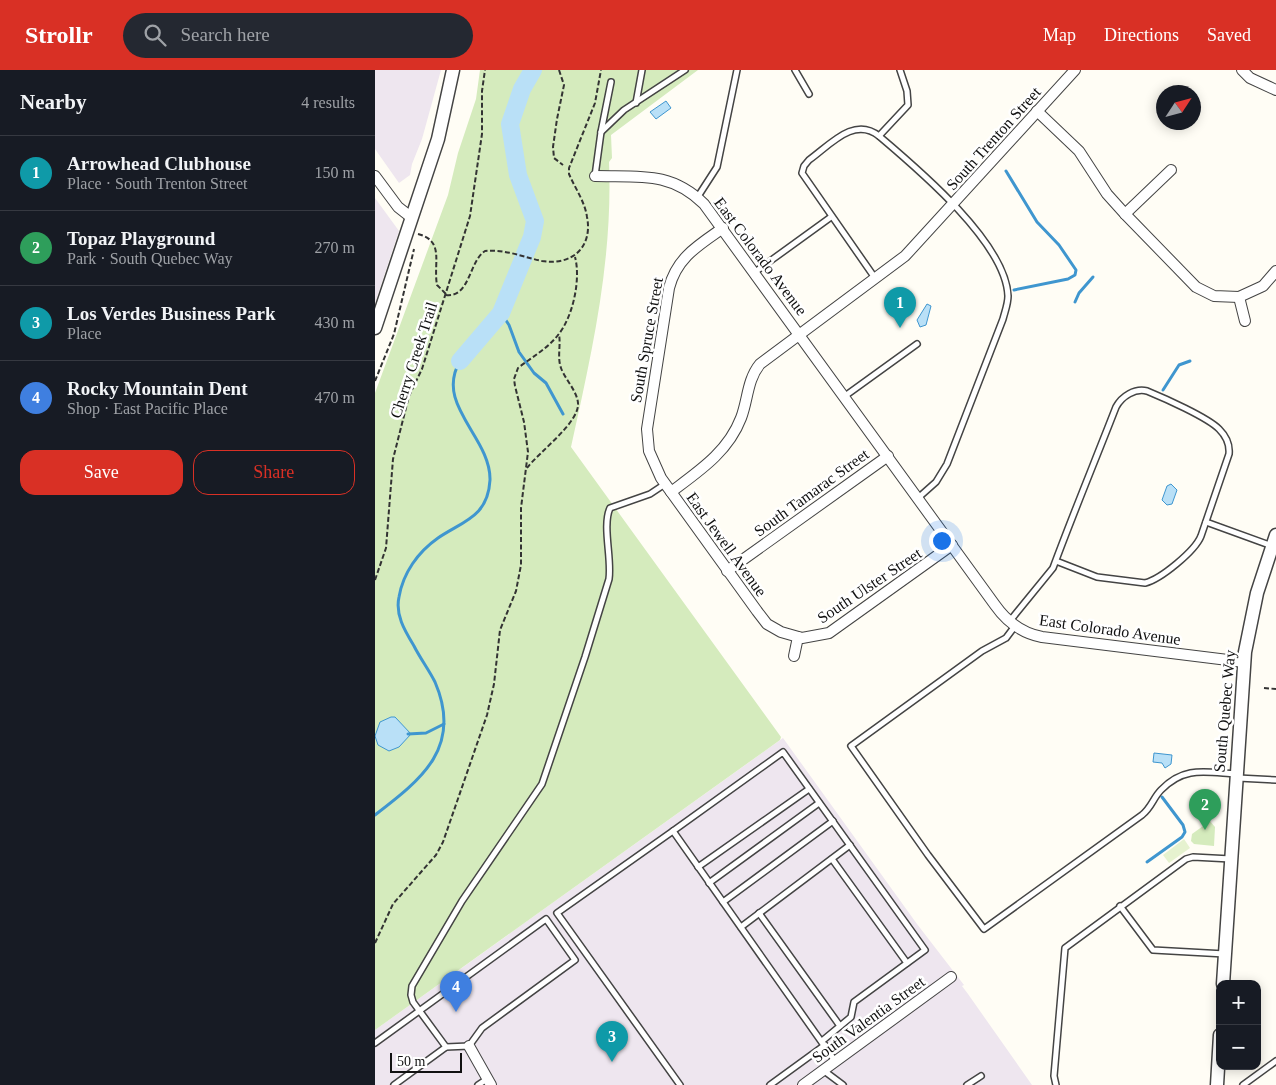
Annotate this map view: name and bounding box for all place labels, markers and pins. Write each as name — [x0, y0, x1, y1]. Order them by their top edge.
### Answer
pin: 1 — [884, 287, 916, 328]
pin: 2 — [1189, 789, 1221, 830]
pin: 4 — [440, 971, 472, 1012]
pin: 3 — [596, 1021, 628, 1062]

